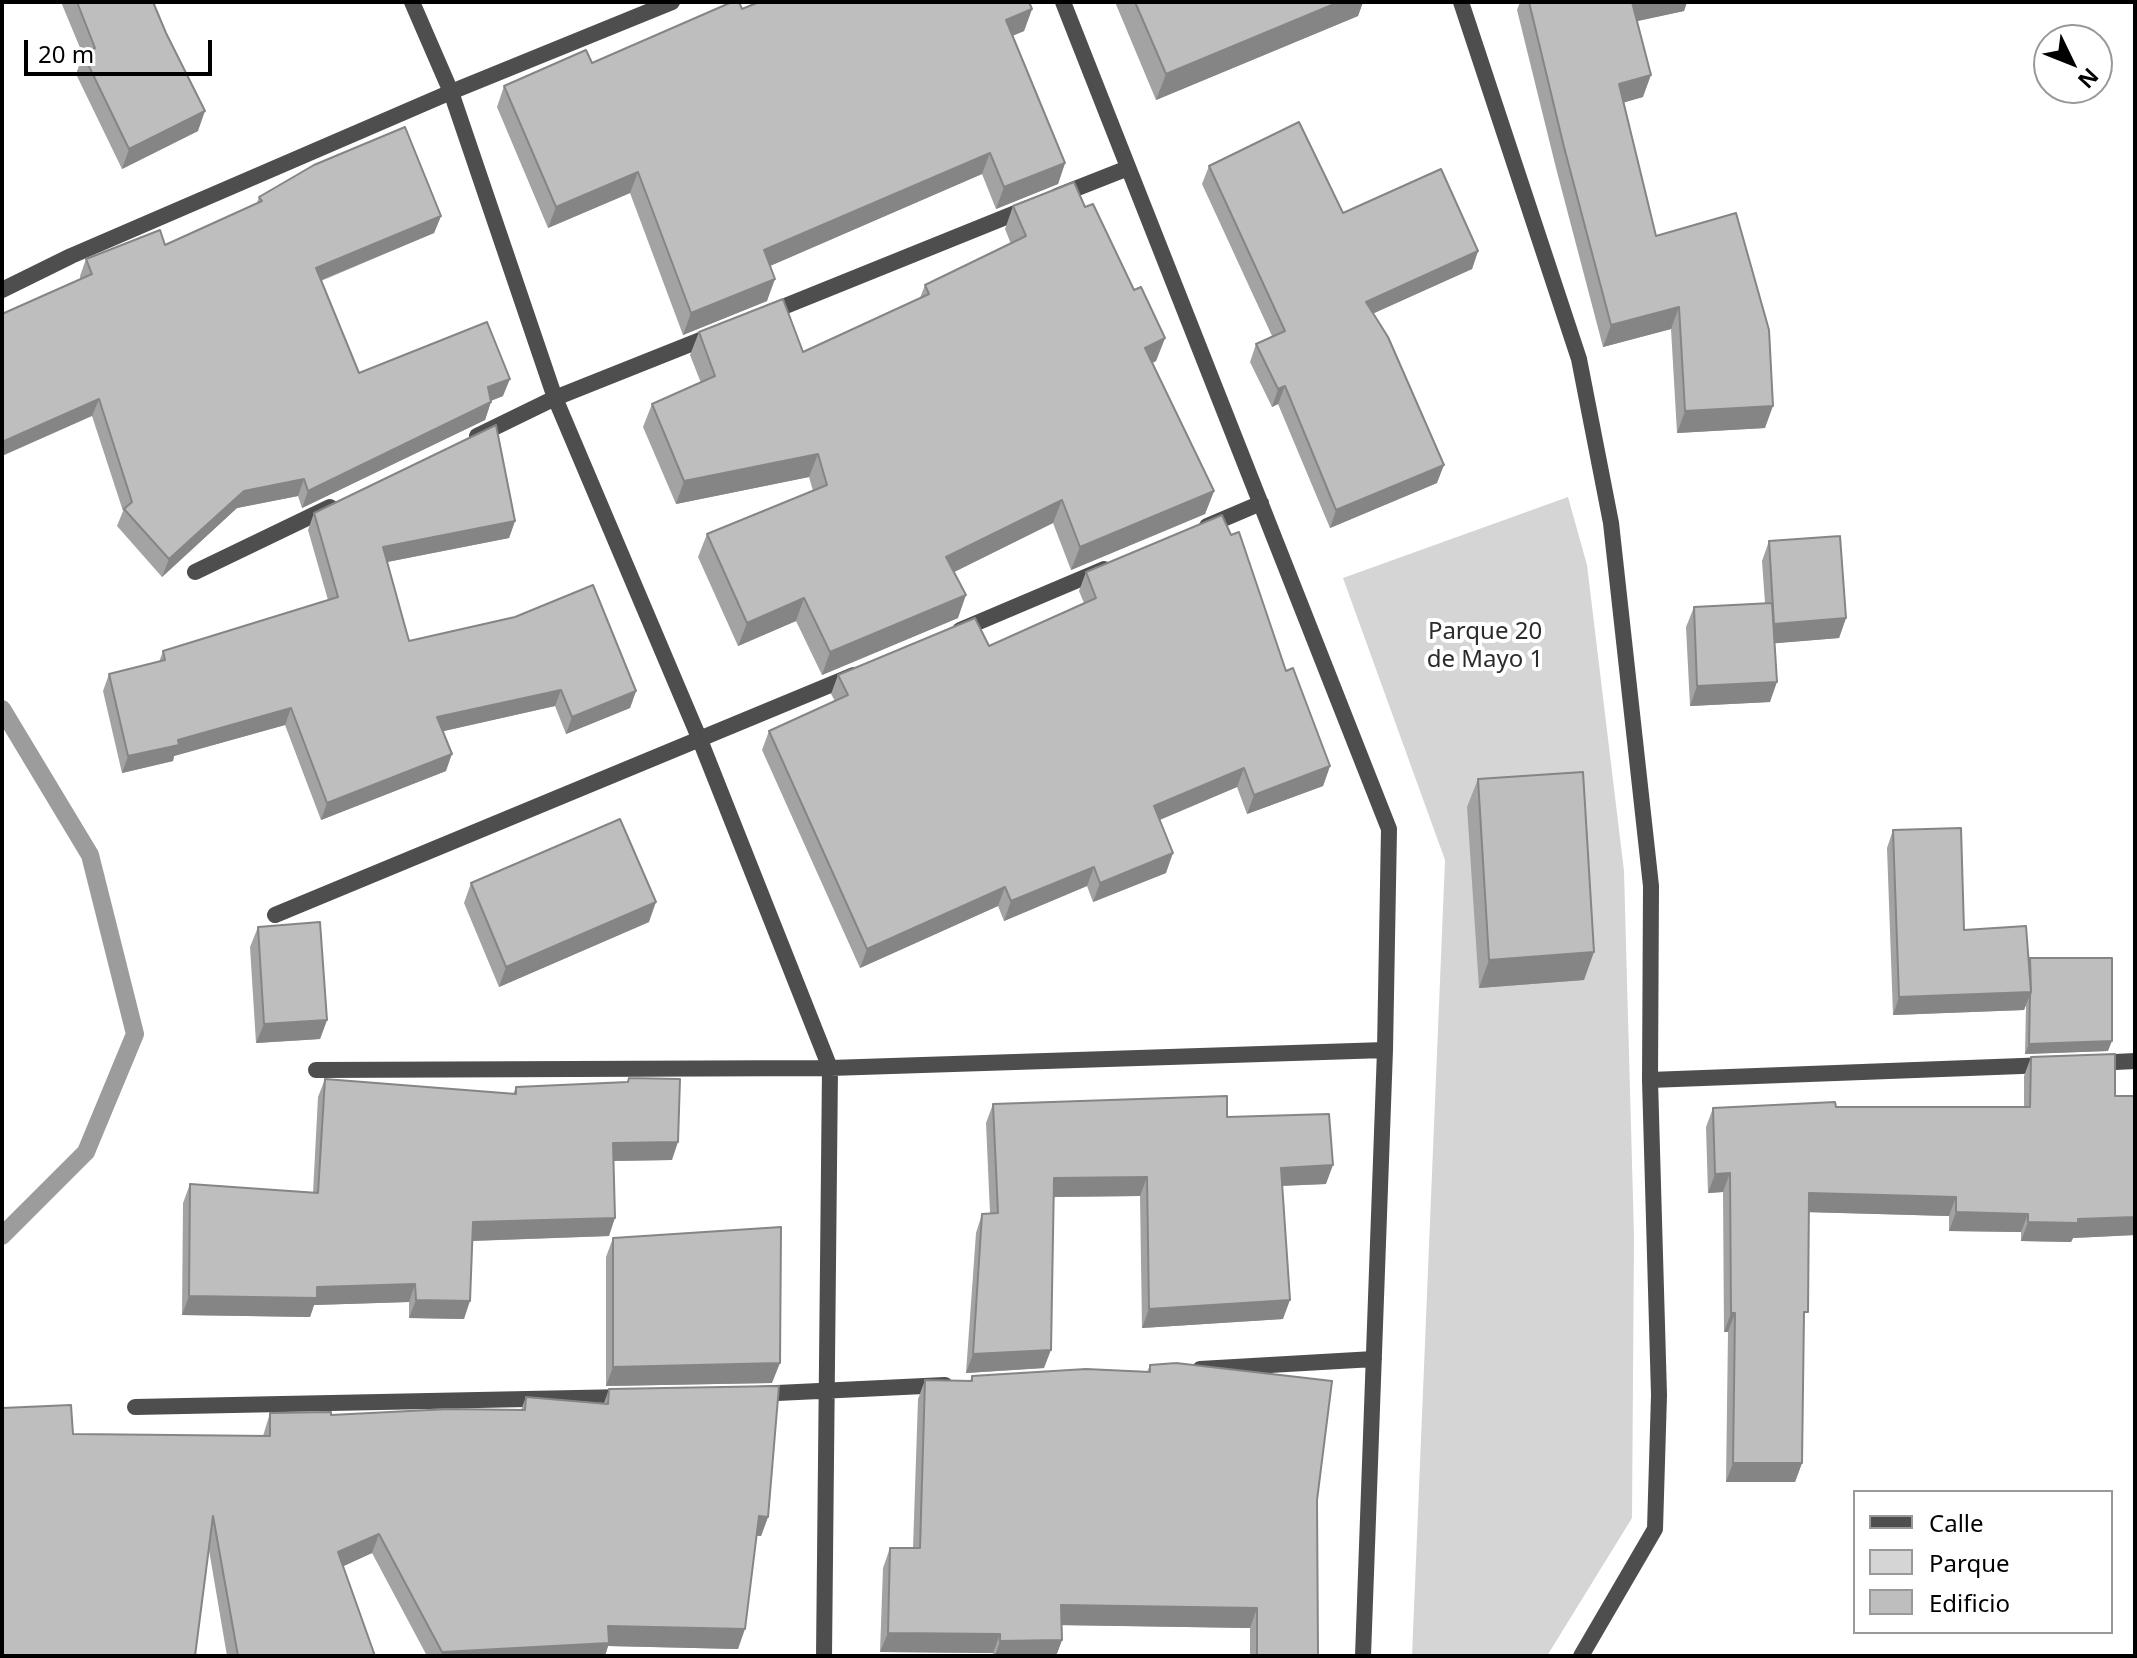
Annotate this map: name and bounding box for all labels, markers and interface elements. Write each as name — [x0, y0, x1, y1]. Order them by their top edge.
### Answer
scale bar — [28, 24, 216, 74]
north arrow — [2033, 24, 2113, 104]
text: 20 m — [38, 37, 94, 70]
text: N — [2072, 62, 2106, 96]
park label: Parque 20 de Mayo 1 — [1427, 618, 1543, 674]
legend — [1853, 1490, 2113, 1634]
text: Calle — [1929, 1506, 1984, 1539]
text: Parque — [1929, 1546, 2010, 1579]
text: Edificio — [1929, 1586, 2010, 1619]

